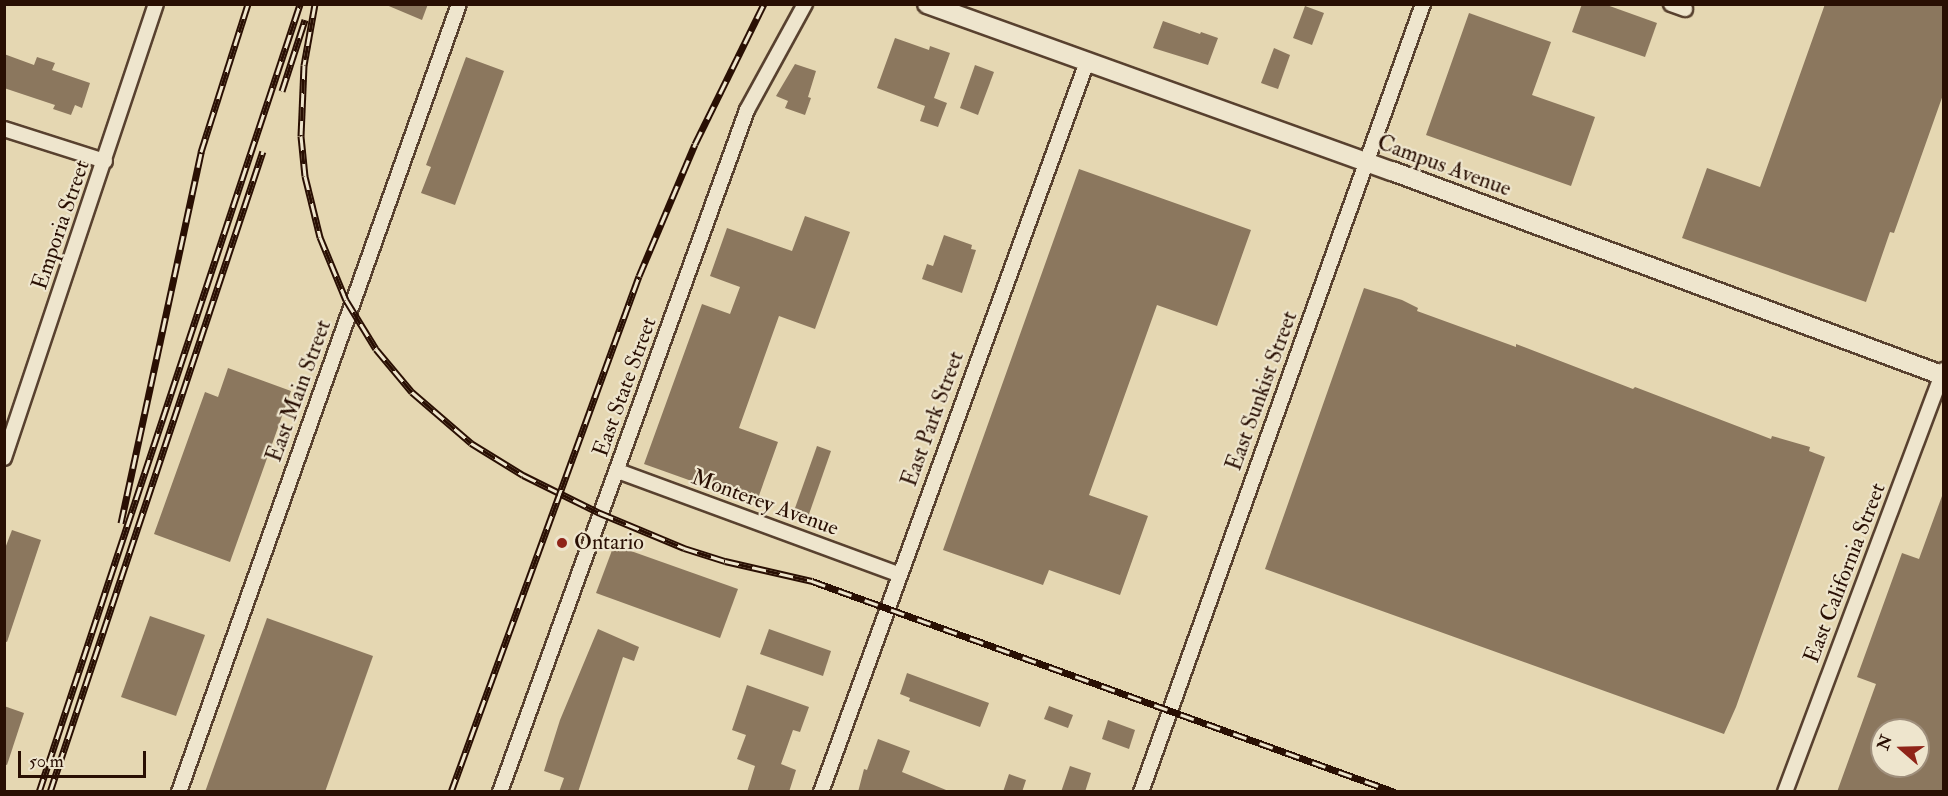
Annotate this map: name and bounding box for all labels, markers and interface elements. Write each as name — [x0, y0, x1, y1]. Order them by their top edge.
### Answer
street label: Campus Avenue — [1374, 130, 1514, 202]
street label: Emporia Street — [26, 157, 96, 293]
street label: East Sunkist Street — [1221, 308, 1303, 474]
street label: East State Street — [588, 314, 662, 460]
street label: East Main Street — [261, 316, 337, 466]
street label: East Park Street — [896, 348, 970, 490]
street label: Monterey Avenue — [688, 464, 842, 542]
street label: East California Street — [1799, 479, 1891, 667]
place label: Ontario — [574, 530, 644, 556]
marker: Ontario — [555, 536, 569, 550]
north arrow — [1870, 718, 1930, 778]
text: N — [1873, 732, 1897, 753]
scale bar — [21, 739, 148, 777]
text: 50 m — [29, 750, 64, 773]

